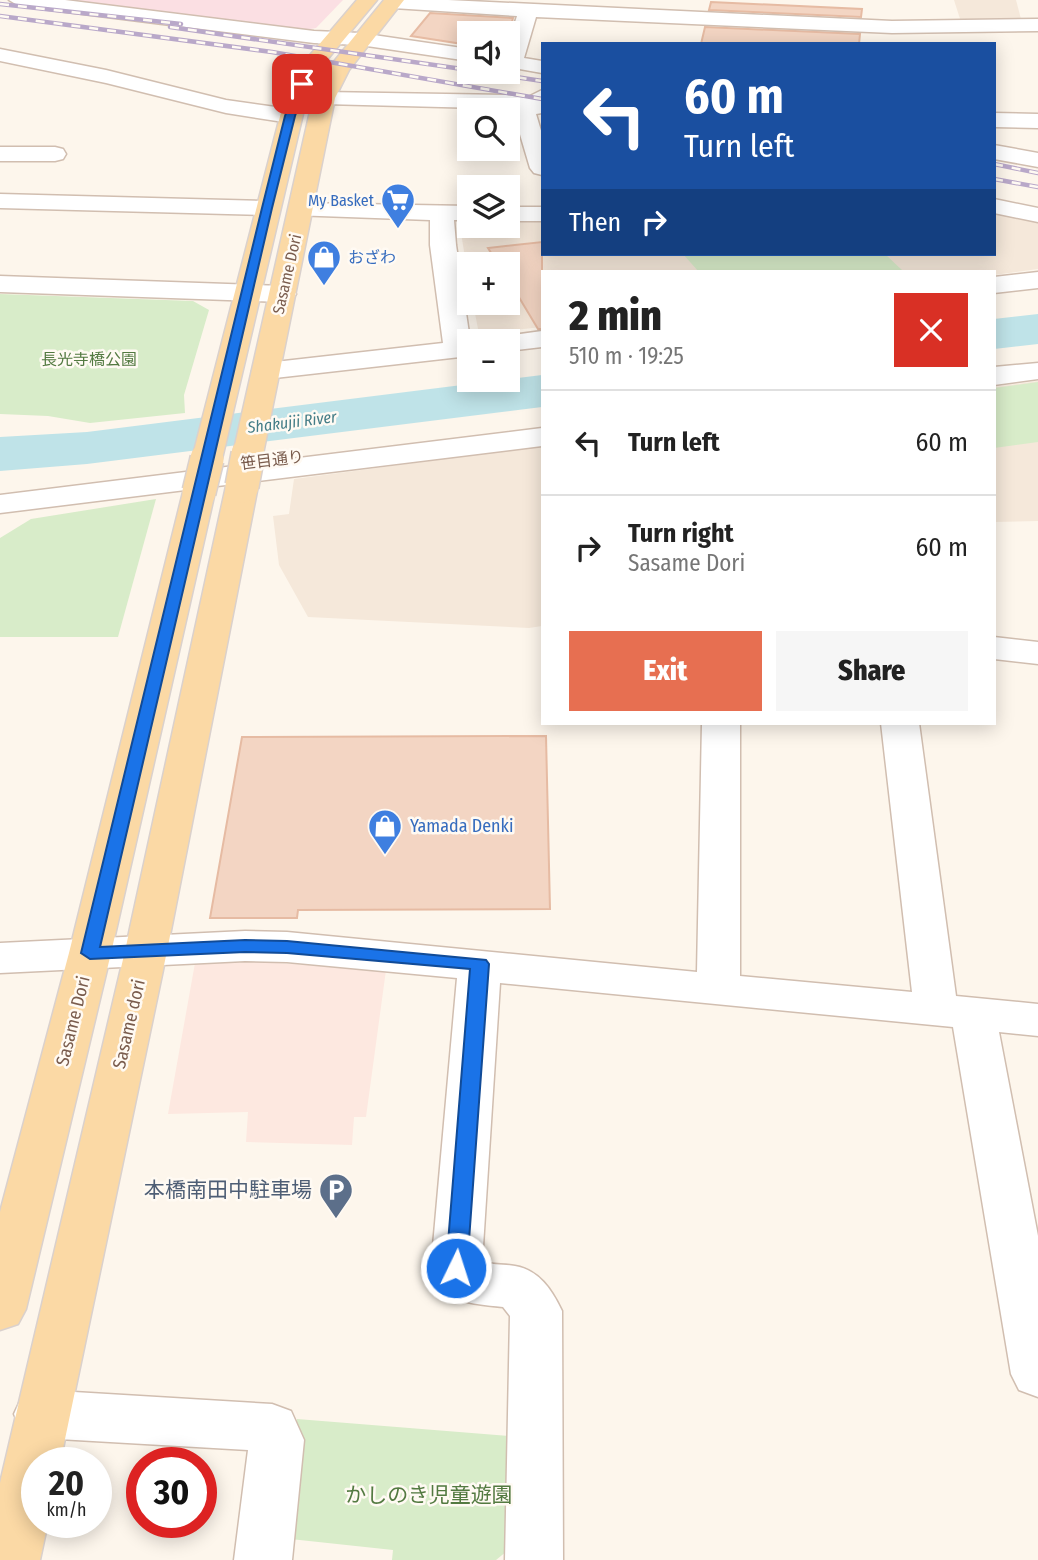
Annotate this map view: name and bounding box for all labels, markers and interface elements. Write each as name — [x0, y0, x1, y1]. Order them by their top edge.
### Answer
map controls — [457, 21, 520, 392]
button: sound — [457, 21, 520, 84]
pin — [272, 54, 332, 114]
icon: arrive — [283, 65, 321, 103]
text: 60 m — [684, 67, 784, 126]
icon: left — [569, 70, 660, 161]
button: search — [457, 98, 520, 161]
text: Turn left — [684, 127, 794, 165]
button: layers — [457, 175, 520, 238]
supermarket icon: My Basket — [379, 181, 417, 230]
place label: My Basket — [308, 191, 375, 210]
icon: right — [635, 203, 673, 241]
text: Then — [569, 207, 621, 238]
street label: Sasame Dori — [269, 232, 305, 316]
shop icon: おざわ — [305, 238, 343, 287]
place label: おざわ — [348, 248, 396, 267]
button: + — [457, 252, 520, 315]
text: 2 min — [569, 291, 662, 341]
button: close — [894, 293, 968, 367]
button: − — [457, 329, 520, 392]
text: 510 m · 19:25 — [569, 342, 684, 370]
park label: 長光寺橋公園 — [41, 350, 137, 369]
water label: Shakujii River — [246, 407, 338, 437]
icon: left — [569, 424, 607, 462]
text: Turn left — [628, 427, 720, 458]
text: 60 m — [915, 427, 968, 458]
street label: 笹目通り — [239, 447, 305, 473]
text: Turn right — [628, 518, 734, 549]
icon: right — [569, 529, 607, 567]
text: 60 m — [915, 532, 968, 563]
text: Sasame Dori — [628, 549, 745, 577]
button: Exit — [569, 631, 762, 711]
button: Share — [776, 631, 968, 711]
shop icon: Yamada Denki — [366, 807, 404, 856]
place label: Yamada Denki — [410, 815, 513, 837]
street label: Sasame Dori — [51, 974, 95, 1068]
street label: Sasame dori — [108, 977, 150, 1071]
parking icon: 本橋南田中駐車場 — [317, 1171, 355, 1220]
place label: 本橋南田中駐車場 — [144, 1177, 312, 1203]
position arrow — [419, 1231, 493, 1305]
speed limit sign: 30 — [126, 1447, 217, 1538]
text: 20 — [49, 1462, 84, 1504]
park label: かしのき児童遊園 — [345, 1482, 513, 1508]
text: km/h — [46, 1499, 87, 1521]

